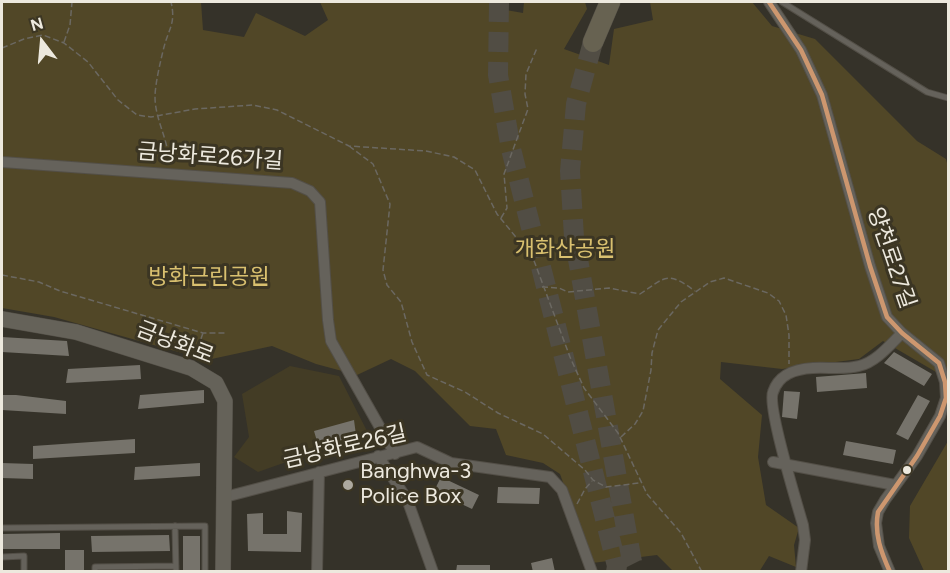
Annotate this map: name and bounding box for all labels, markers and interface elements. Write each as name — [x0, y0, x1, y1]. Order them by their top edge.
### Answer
north arrow — [12, 12, 72, 72]
text: N — [28, 13, 45, 35]
street label: 금낭화로26가길 — [136, 139, 284, 175]
street label: 양천로27길 — [861, 204, 921, 312]
park label: 개화산공원 — [514, 237, 616, 263]
park label: 방화근린공원 — [148, 265, 270, 291]
street label: 금낭화로 — [132, 316, 218, 370]
street label: 금낭화로26길 — [281, 420, 409, 474]
place label: Banghwa-3 Police Box — [360, 459, 471, 511]
unlabelled marker — [901, 464, 913, 476]
marker: Banghwa-3 Police Box — [341, 478, 355, 492]

